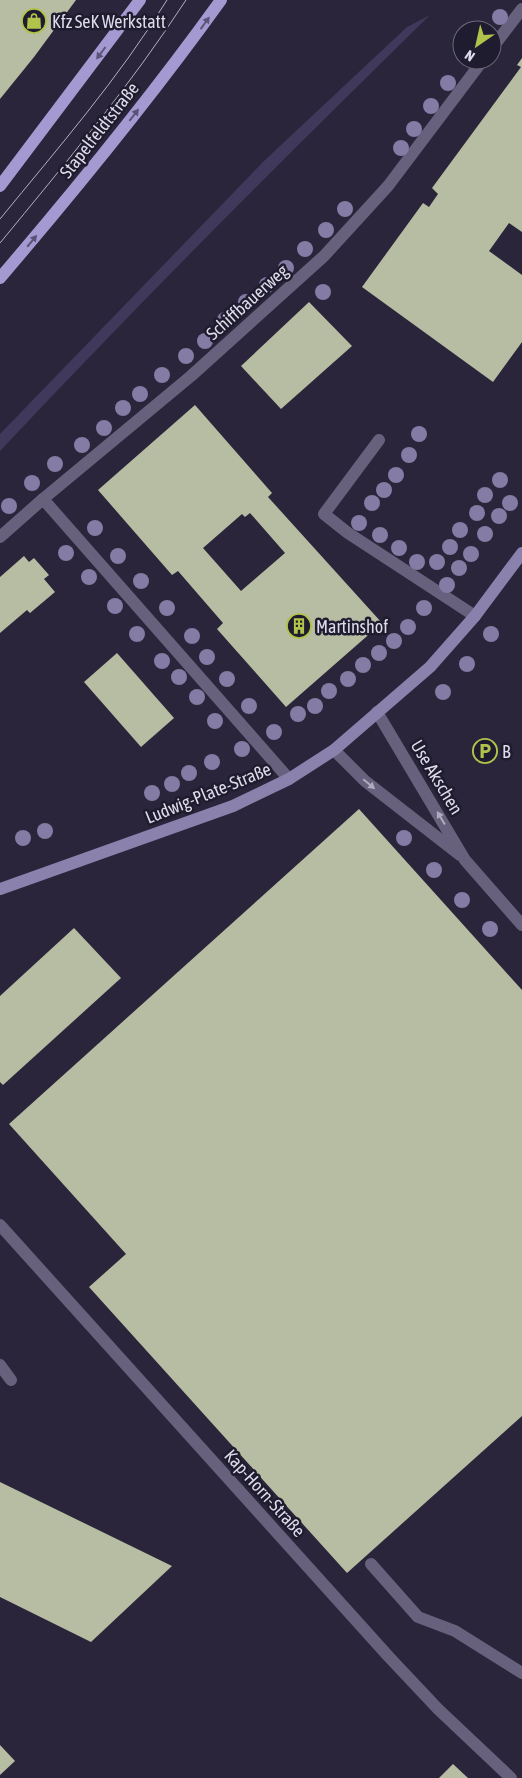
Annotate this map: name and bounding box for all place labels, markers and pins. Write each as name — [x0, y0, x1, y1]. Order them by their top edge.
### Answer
shop icon: Kfz SeK Werkstatt — [21, 8, 47, 34]
place label: Kfz SeK Werkstatt — [52, 11, 166, 32]
building icon: Martinshof — [286, 613, 312, 639]
place label: Martinshof — [316, 616, 388, 637]
parking icon: B — [472, 738, 498, 764]
place label: B — [502, 741, 511, 762]

